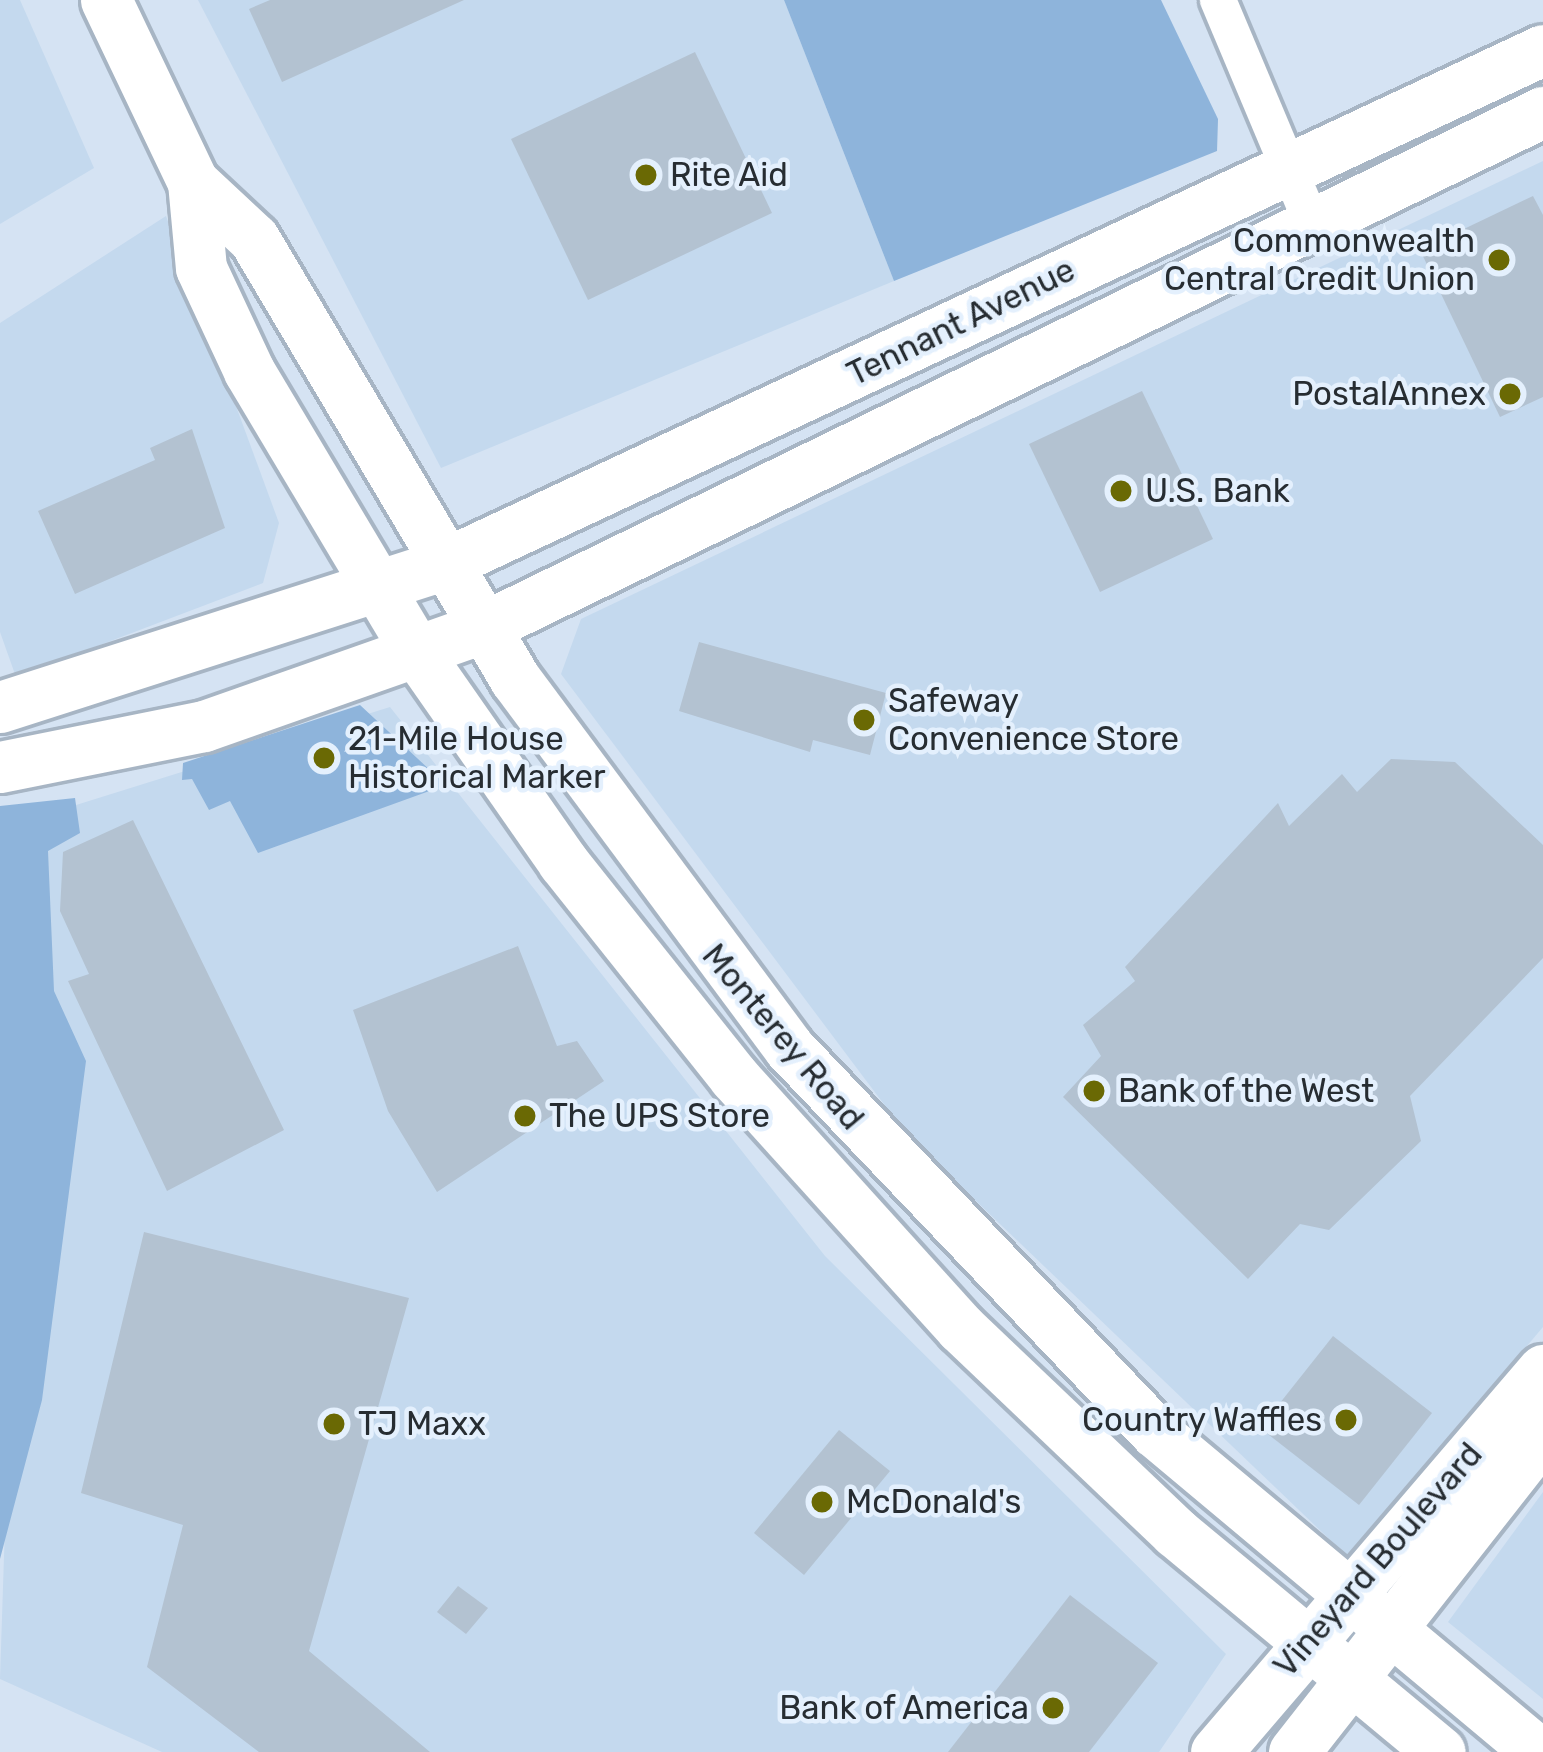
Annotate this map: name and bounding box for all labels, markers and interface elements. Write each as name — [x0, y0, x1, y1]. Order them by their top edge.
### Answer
place label: Rite Aid — [670, 155, 789, 195]
marker: Rite Aid — [633, 162, 659, 188]
place label: Commonwealth Central Credit Union — [1164, 221, 1475, 299]
marker: Commonwealth Central Credit Union — [1486, 247, 1512, 273]
street label: Tennant Avenue — [840, 250, 1082, 394]
place label: PostalAnnex — [1292, 374, 1486, 414]
marker: PostalAnnex — [1497, 381, 1523, 407]
place label: U.S. Bank — [1145, 471, 1290, 511]
marker: U.S. Bank — [1108, 478, 1134, 504]
place label: Safeway Convenience Store — [888, 681, 1179, 759]
marker: Safeway Convenience Store — [851, 707, 877, 733]
place label: 21-Mile House Historical Marker — [348, 719, 605, 797]
marker: 21-Mile House Historical Marker — [311, 745, 337, 771]
street label: Monterey Road — [694, 936, 872, 1138]
place label: Bank of the West — [1118, 1071, 1376, 1111]
marker: Bank of the West — [1081, 1078, 1107, 1104]
place label: The UPS Store — [549, 1096, 770, 1136]
marker: The UPS Store — [512, 1103, 538, 1129]
place label: Country Waffles — [1081, 1400, 1322, 1440]
place label: TJ Maxx — [358, 1404, 486, 1444]
marker: Country Waffles — [1333, 1407, 1359, 1433]
marker: TJ Maxx — [321, 1411, 347, 1437]
street label: Vineyard Boulevard — [1265, 1435, 1491, 1685]
place label: McDonald's — [846, 1482, 1021, 1522]
marker: McDonald's — [809, 1489, 835, 1515]
place label: Bank of America — [777, 1688, 1029, 1728]
marker: Bank of America — [1040, 1695, 1066, 1721]

